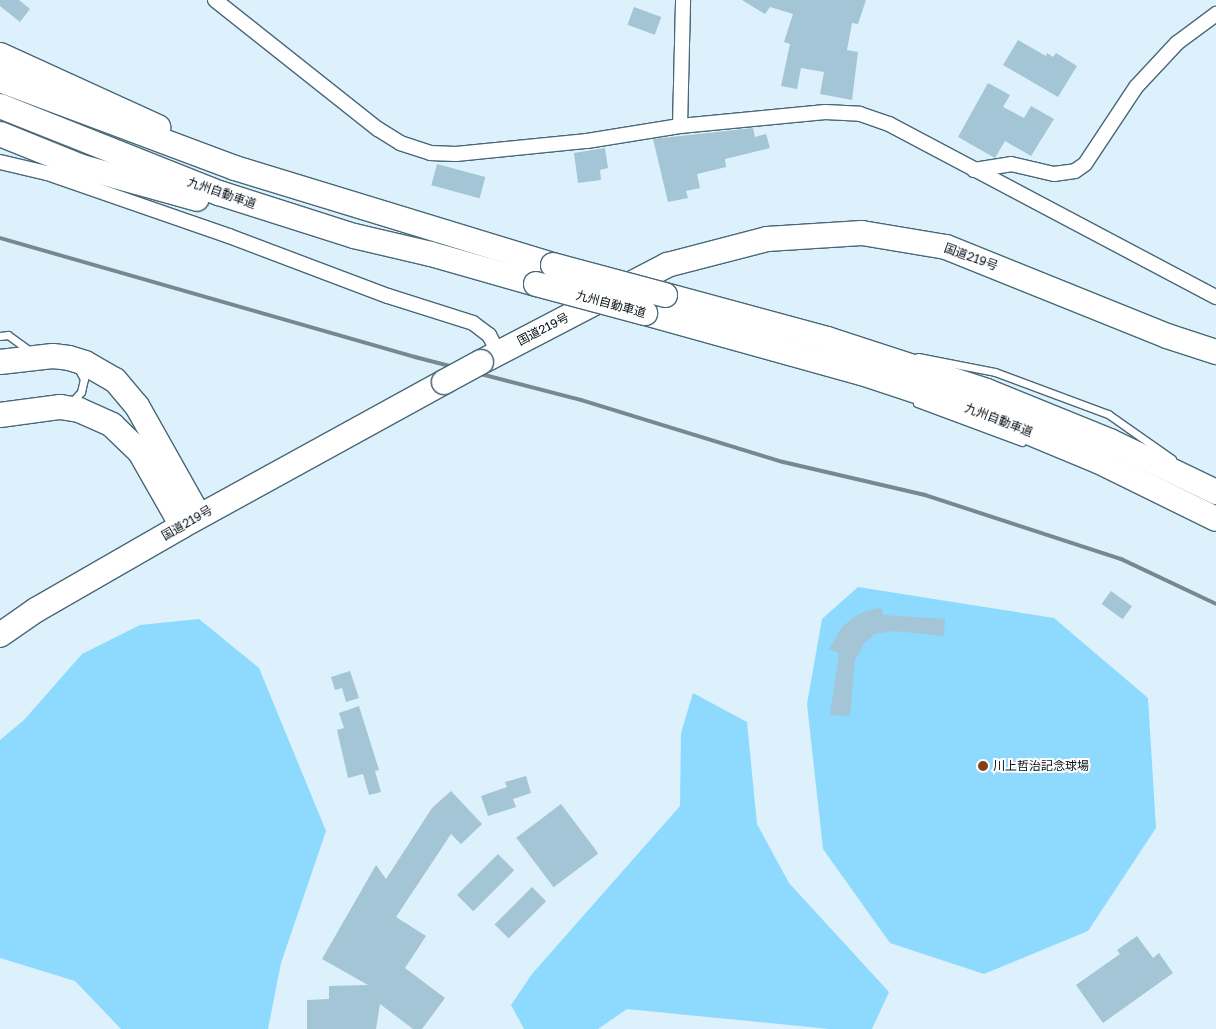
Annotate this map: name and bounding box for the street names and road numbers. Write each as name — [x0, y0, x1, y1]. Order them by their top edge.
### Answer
street label: 九州自動車道 — [186, 174, 258, 212]
street label: 国道219号 — [942, 241, 1000, 273]
street label: 九州自動車道 — [574, 288, 648, 320]
street label: 国道219号 — [515, 310, 571, 348]
street label: 九州自動車道 — [963, 400, 1035, 440]
street label: 国道219号 — [159, 503, 215, 543]

